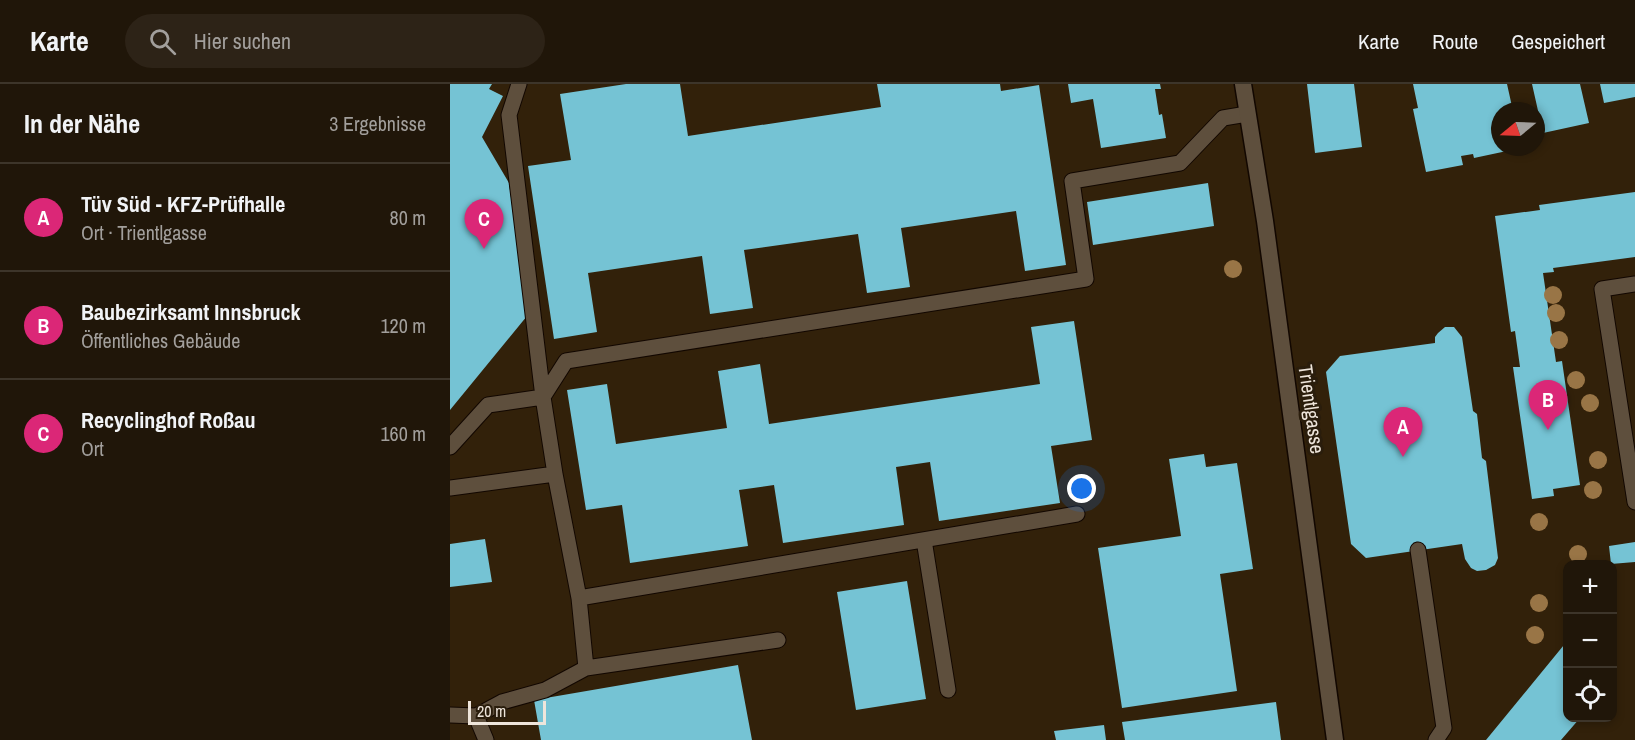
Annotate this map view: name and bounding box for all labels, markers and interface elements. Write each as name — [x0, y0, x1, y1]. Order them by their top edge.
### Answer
search box — [125, 14, 545, 68]
text: Karte — [30, 22, 89, 60]
icon: search — [146, 25, 179, 58]
text: Hier suchen — [194, 26, 291, 56]
text: Karte — [1358, 27, 1399, 56]
text: Route — [1432, 27, 1478, 56]
text: Gespeichert — [1511, 27, 1605, 56]
north arrow — [1491, 102, 1545, 156]
text: In der Nähe — [24, 106, 140, 141]
text: 3 Ergebnisse — [329, 110, 426, 137]
text: Tüv Süd - KFZ-Prüfhalle — [81, 189, 285, 219]
pin: C — [465, 200, 504, 249]
text: A — [38, 204, 49, 231]
text: 80 m — [390, 204, 426, 231]
text: Ort · Trientlgasse — [81, 219, 207, 246]
text: Baubezirksamt Innsbruck — [81, 297, 301, 327]
text: B — [38, 312, 49, 339]
text: 120 m — [380, 312, 426, 339]
text: Öffentliches Gebäude — [81, 327, 240, 354]
street label: Trientlgasse — [1292, 363, 1332, 455]
pin: B — [1528, 380, 1568, 430]
text: Recyclinghof Roßau — [81, 405, 255, 435]
pin: A — [1384, 408, 1422, 457]
text: C — [38, 420, 49, 447]
text: 160 m — [380, 420, 426, 447]
text: Ort — [81, 435, 104, 462]
your location — [1067, 474, 1096, 503]
map controls — [1563, 560, 1617, 722]
button: + — [1563, 560, 1617, 614]
button: − — [1563, 614, 1617, 668]
button: locate — [1563, 668, 1617, 722]
scale bar — [468, 698, 546, 726]
text: 20 m — [477, 700, 506, 722]

